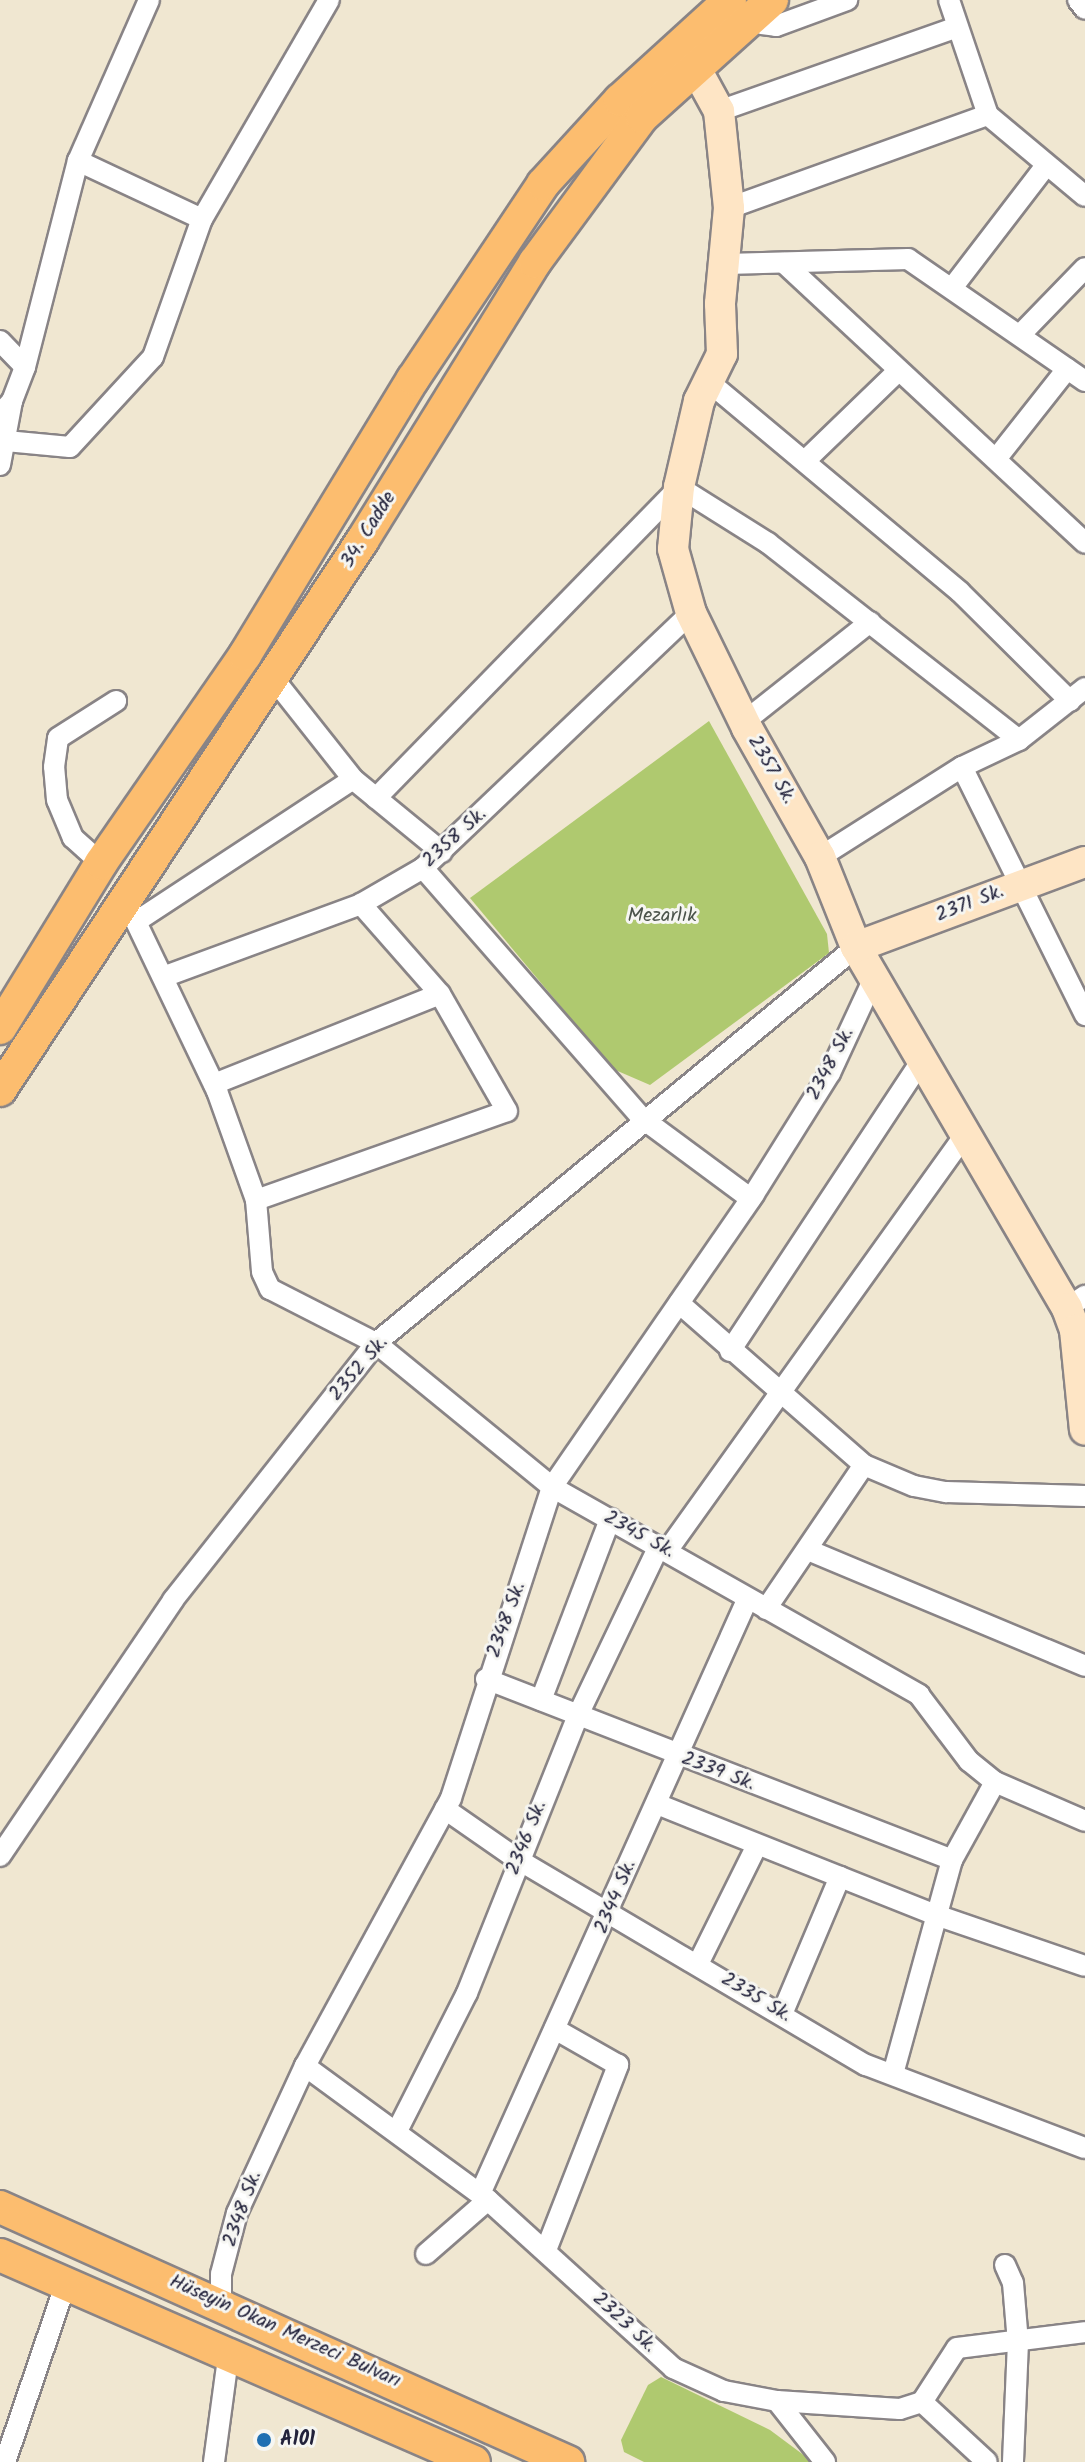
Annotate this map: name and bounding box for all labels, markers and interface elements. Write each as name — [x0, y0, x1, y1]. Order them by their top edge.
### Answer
street label: 34. Cadde — [336, 487, 402, 573]
street label: 2357 Sk. — [742, 731, 800, 809]
street label: 2358 Sk. — [418, 803, 492, 873]
street label: 2371 Sk. — [932, 880, 1008, 928]
park label: Mezarlık — [627, 904, 697, 928]
street label: 2348 Sk. — [802, 1024, 860, 1104]
street label: 2352 Sk. — [324, 1332, 394, 1406]
street label: 2345 Sk. — [599, 1506, 679, 1564]
street label: 2348 Sk. — [482, 1579, 532, 1661]
street label: 2339 Sk. — [678, 1747, 758, 1797]
street label: 2346 Sk. — [501, 1797, 553, 1879]
street label: 2344 Sk. — [590, 1856, 642, 1938]
street label: 2335 Sk. — [716, 1968, 796, 2028]
street label: 2348 Sk. — [218, 2168, 268, 2250]
street label: Hüseyin Okan Merzeci Bulvarı — [166, 2270, 404, 2394]
street label: 2323 Sk. — [587, 2287, 661, 2359]
place label: A101 — [280, 2428, 315, 2452]
marker: A101 — [255, 2431, 273, 2449]

